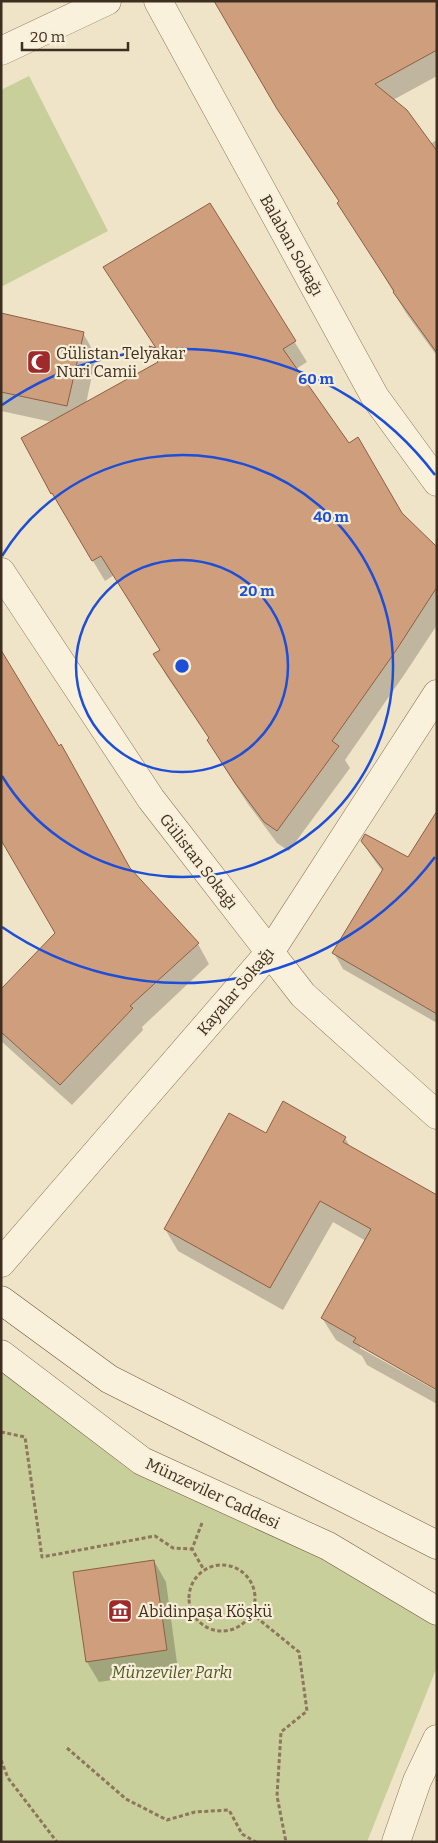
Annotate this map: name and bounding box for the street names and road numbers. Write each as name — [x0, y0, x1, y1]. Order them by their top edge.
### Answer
street label: Balaban Sokağı — [256, 191, 327, 299]
street label: Gülistan Sokağı — [155, 810, 242, 913]
street label: Kayalar Sokağı — [193, 943, 278, 1039]
street label: Münzeviler Caddesi — [143, 1454, 283, 1533]

